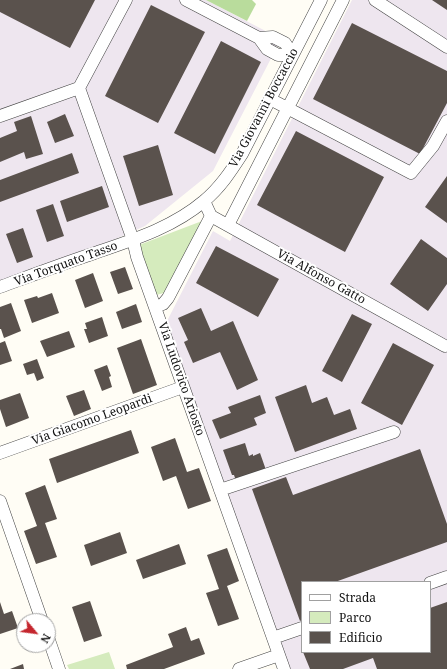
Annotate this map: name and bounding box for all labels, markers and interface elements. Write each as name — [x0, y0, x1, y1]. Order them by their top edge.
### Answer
street label: Via Giovanni Boccaccio — [226, 46, 302, 170]
street label: Via Torquato Tasso — [12, 239, 120, 289]
street label: Via Alfonso Gatto — [274, 247, 368, 307]
street label: Via Ludovico Ariosto — [155, 320, 207, 438]
street label: Via Giacomo Leopardi — [30, 392, 154, 448]
legend — [301, 581, 431, 653]
text: Strada — [339, 589, 376, 606]
text: Parco — [339, 609, 371, 626]
north arrow — [16, 613, 56, 653]
text: Edificio — [339, 629, 382, 646]
text: N — [37, 631, 55, 646]

